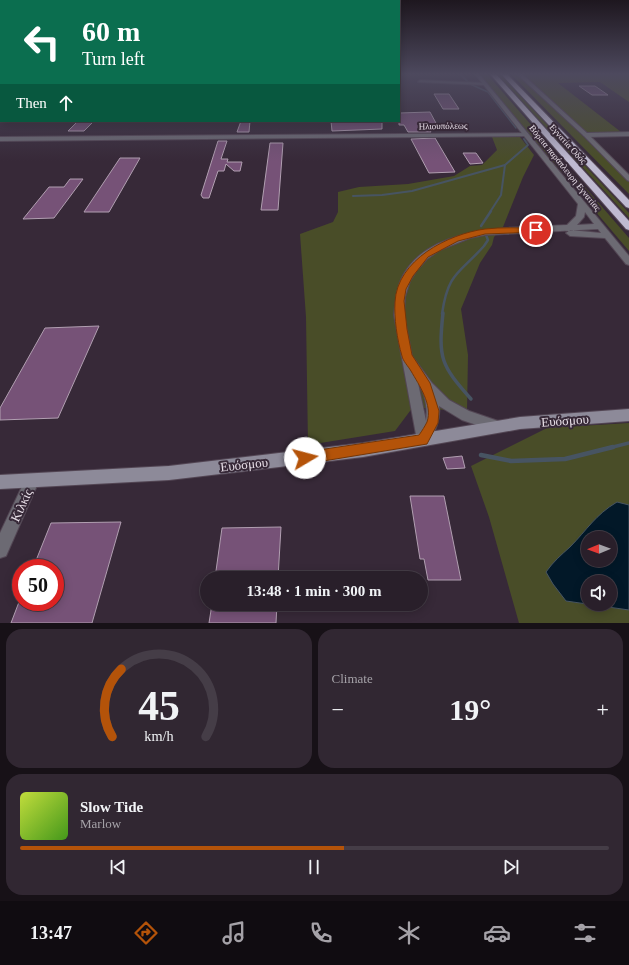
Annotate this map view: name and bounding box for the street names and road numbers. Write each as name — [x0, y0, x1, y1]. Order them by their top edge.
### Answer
street label: Ηλιουπόλεως — [419, 121, 468, 131]
street label: Εγνατία Οδός — [548, 122, 589, 166]
street label: Βόρεια παράπλευρη Εγνατίας — [527, 123, 603, 213]
street label: Ευόσμου — [541, 411, 589, 430]
street label: Ευόσμου — [220, 455, 269, 474]
street label: Κιλκίς — [7, 486, 36, 524]

